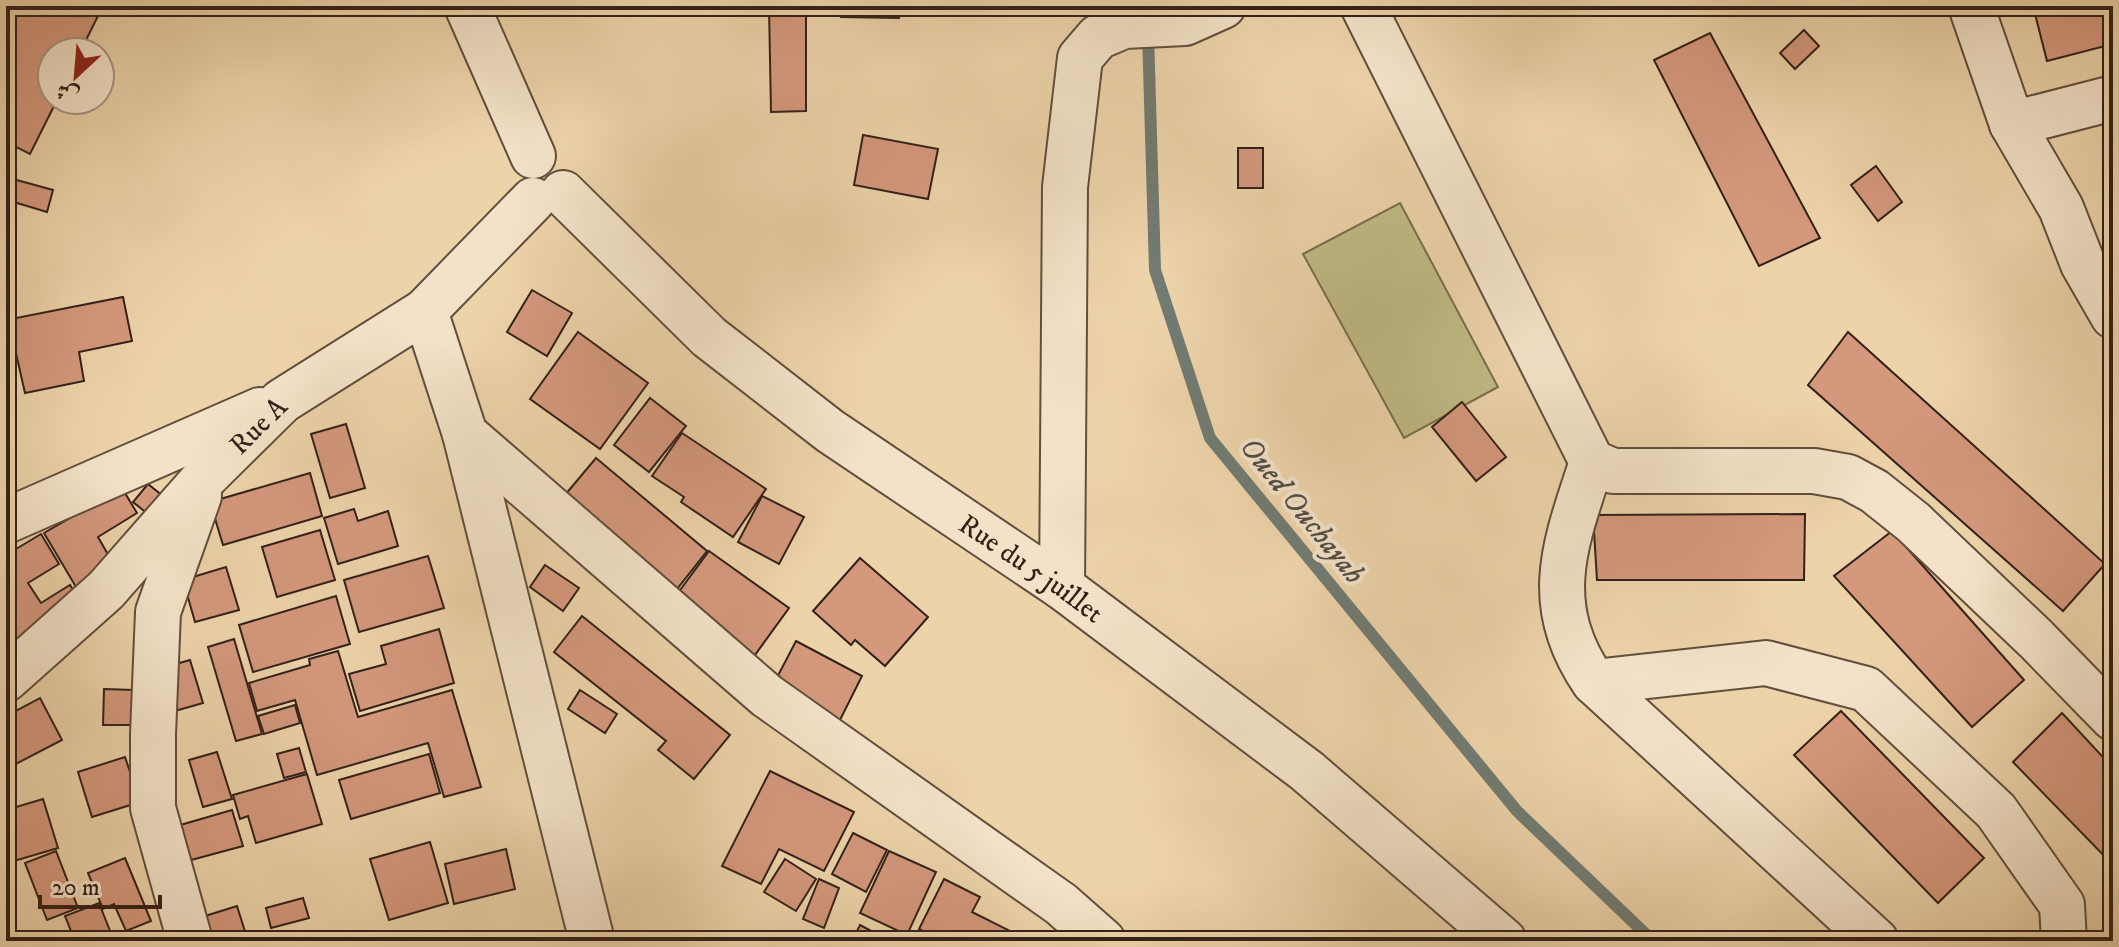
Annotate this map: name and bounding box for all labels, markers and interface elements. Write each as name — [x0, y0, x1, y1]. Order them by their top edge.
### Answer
north arrow — [36, 36, 116, 116]
text: ش — [52, 76, 84, 110]
street label: Rue A — [222, 389, 296, 462]
water label: Oued Ouchayah — [1231, 430, 1372, 592]
street label: Rue du 5 juillet — [952, 507, 1110, 631]
scale bar — [40, 859, 160, 909]
text: 20 m — [52, 873, 100, 903]

